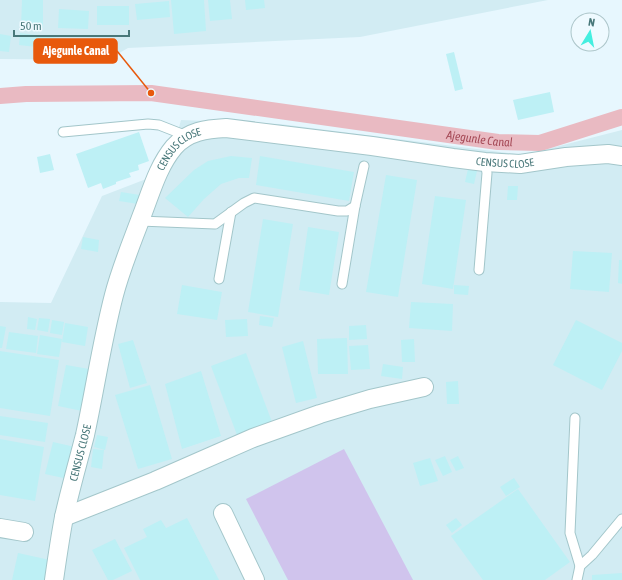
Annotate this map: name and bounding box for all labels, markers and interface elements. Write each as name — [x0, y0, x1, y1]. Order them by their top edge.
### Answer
scale bar — [14, 12, 129, 38]
north arrow — [570, 12, 610, 52]
text: N — [587, 16, 596, 29]
text: 50 m — [20, 19, 42, 33]
callout: Ajegunle Canal — [34, 39, 117, 63]
text: Ajegunle Canal — [42, 44, 110, 58]
street label: CENSUS CLOSE — [154, 125, 202, 172]
water label: Ajegunle Canal — [445, 128, 513, 149]
street label: CENSUS CLOSE — [475, 155, 535, 170]
street label: CENSUS CLOSE — [67, 423, 93, 482]

